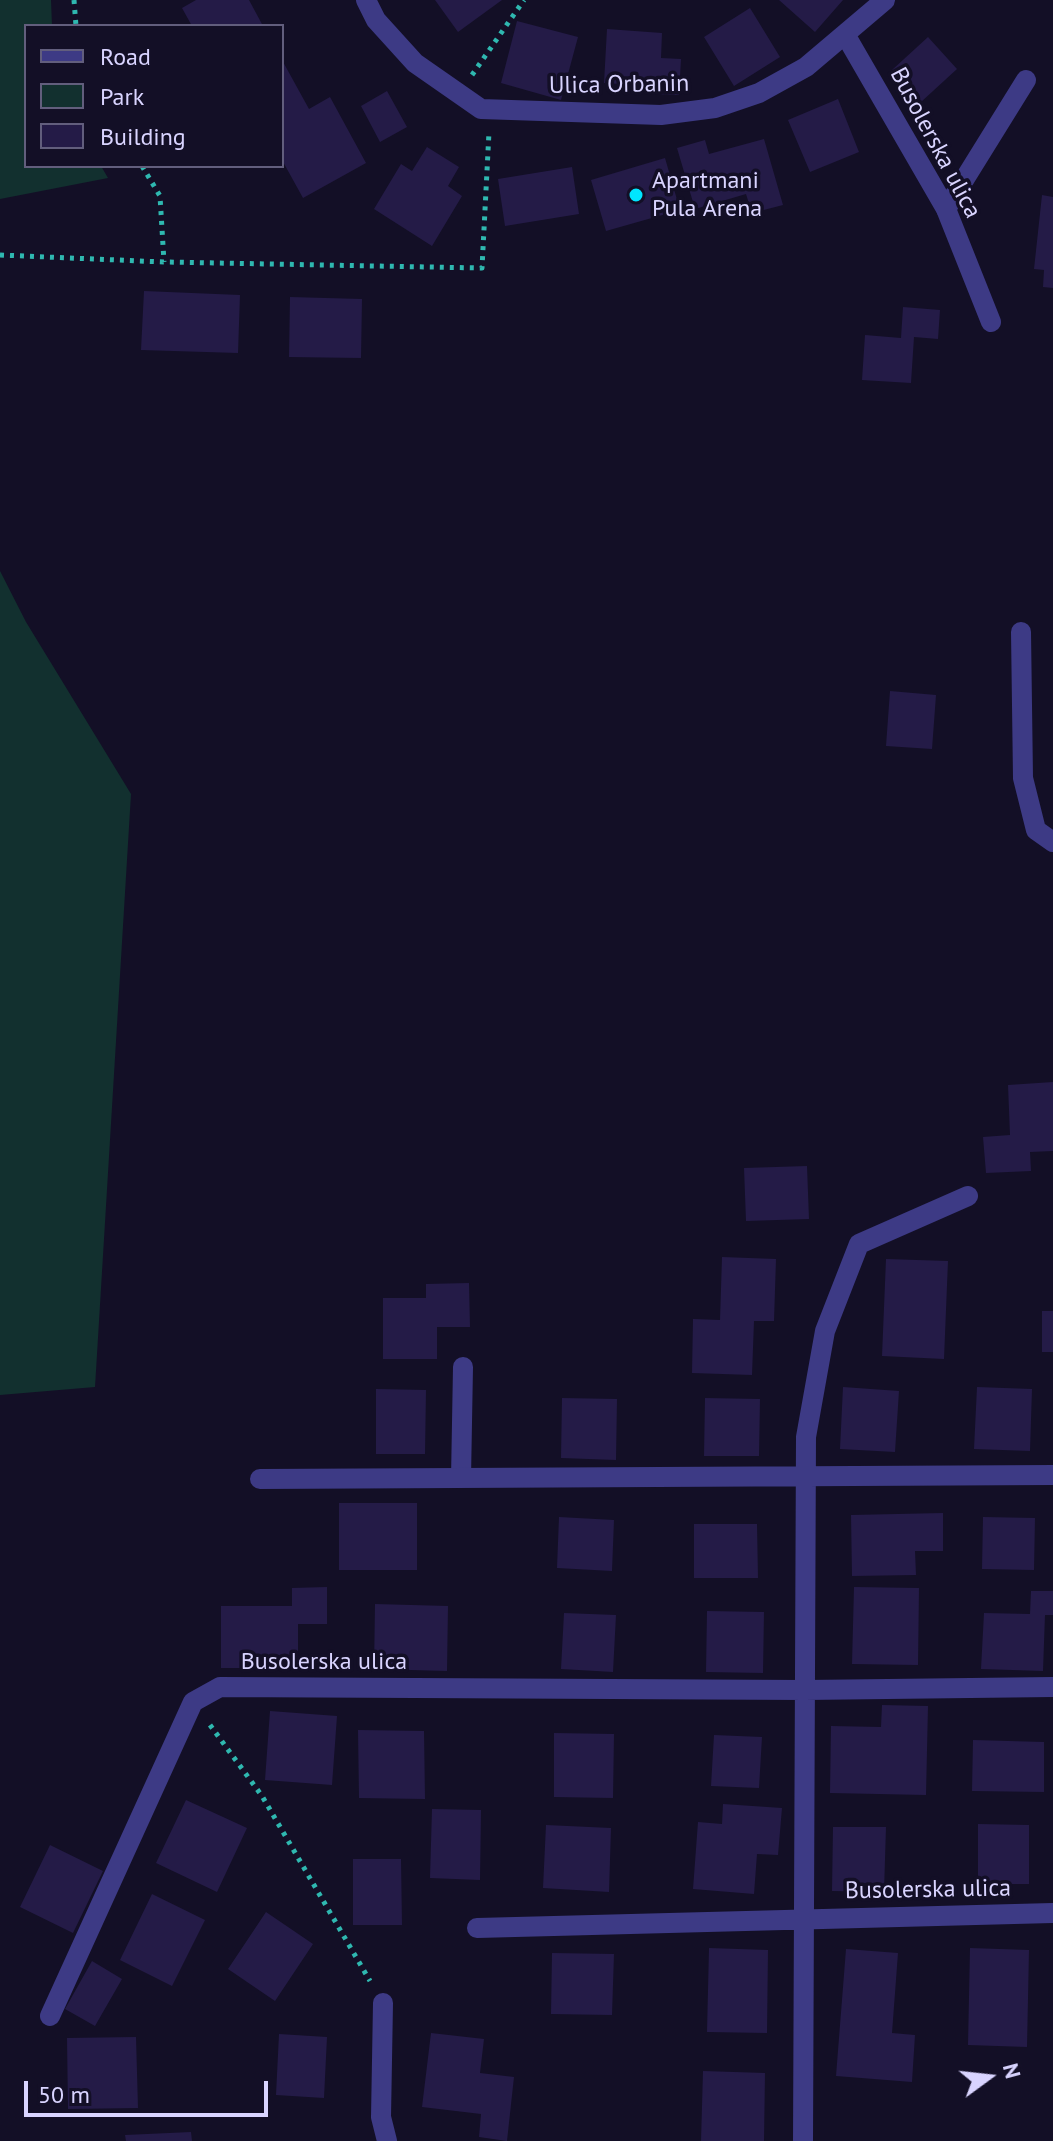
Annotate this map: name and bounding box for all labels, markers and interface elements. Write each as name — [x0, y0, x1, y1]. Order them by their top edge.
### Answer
legend — [24, 24, 284, 168]
text: Road — [100, 41, 151, 72]
street label: Busolerska ulica — [883, 63, 987, 223]
street label: Ulica Orbanin — [549, 69, 689, 101]
text: Park — [100, 81, 144, 112]
text: Building — [100, 121, 186, 152]
place label: Apartmani Pula Arena — [652, 167, 762, 223]
marker: Apartmani Pula Arena — [627, 186, 645, 204]
street label: Busolerska ulica — [241, 1648, 407, 1676]
street label: Busolerska ulica — [845, 1874, 1011, 1906]
north arrow — [949, 2037, 1029, 2117]
text: N — [997, 2060, 1028, 2081]
scale bar — [28, 2065, 272, 2115]
text: 50 m — [38, 2079, 90, 2110]

